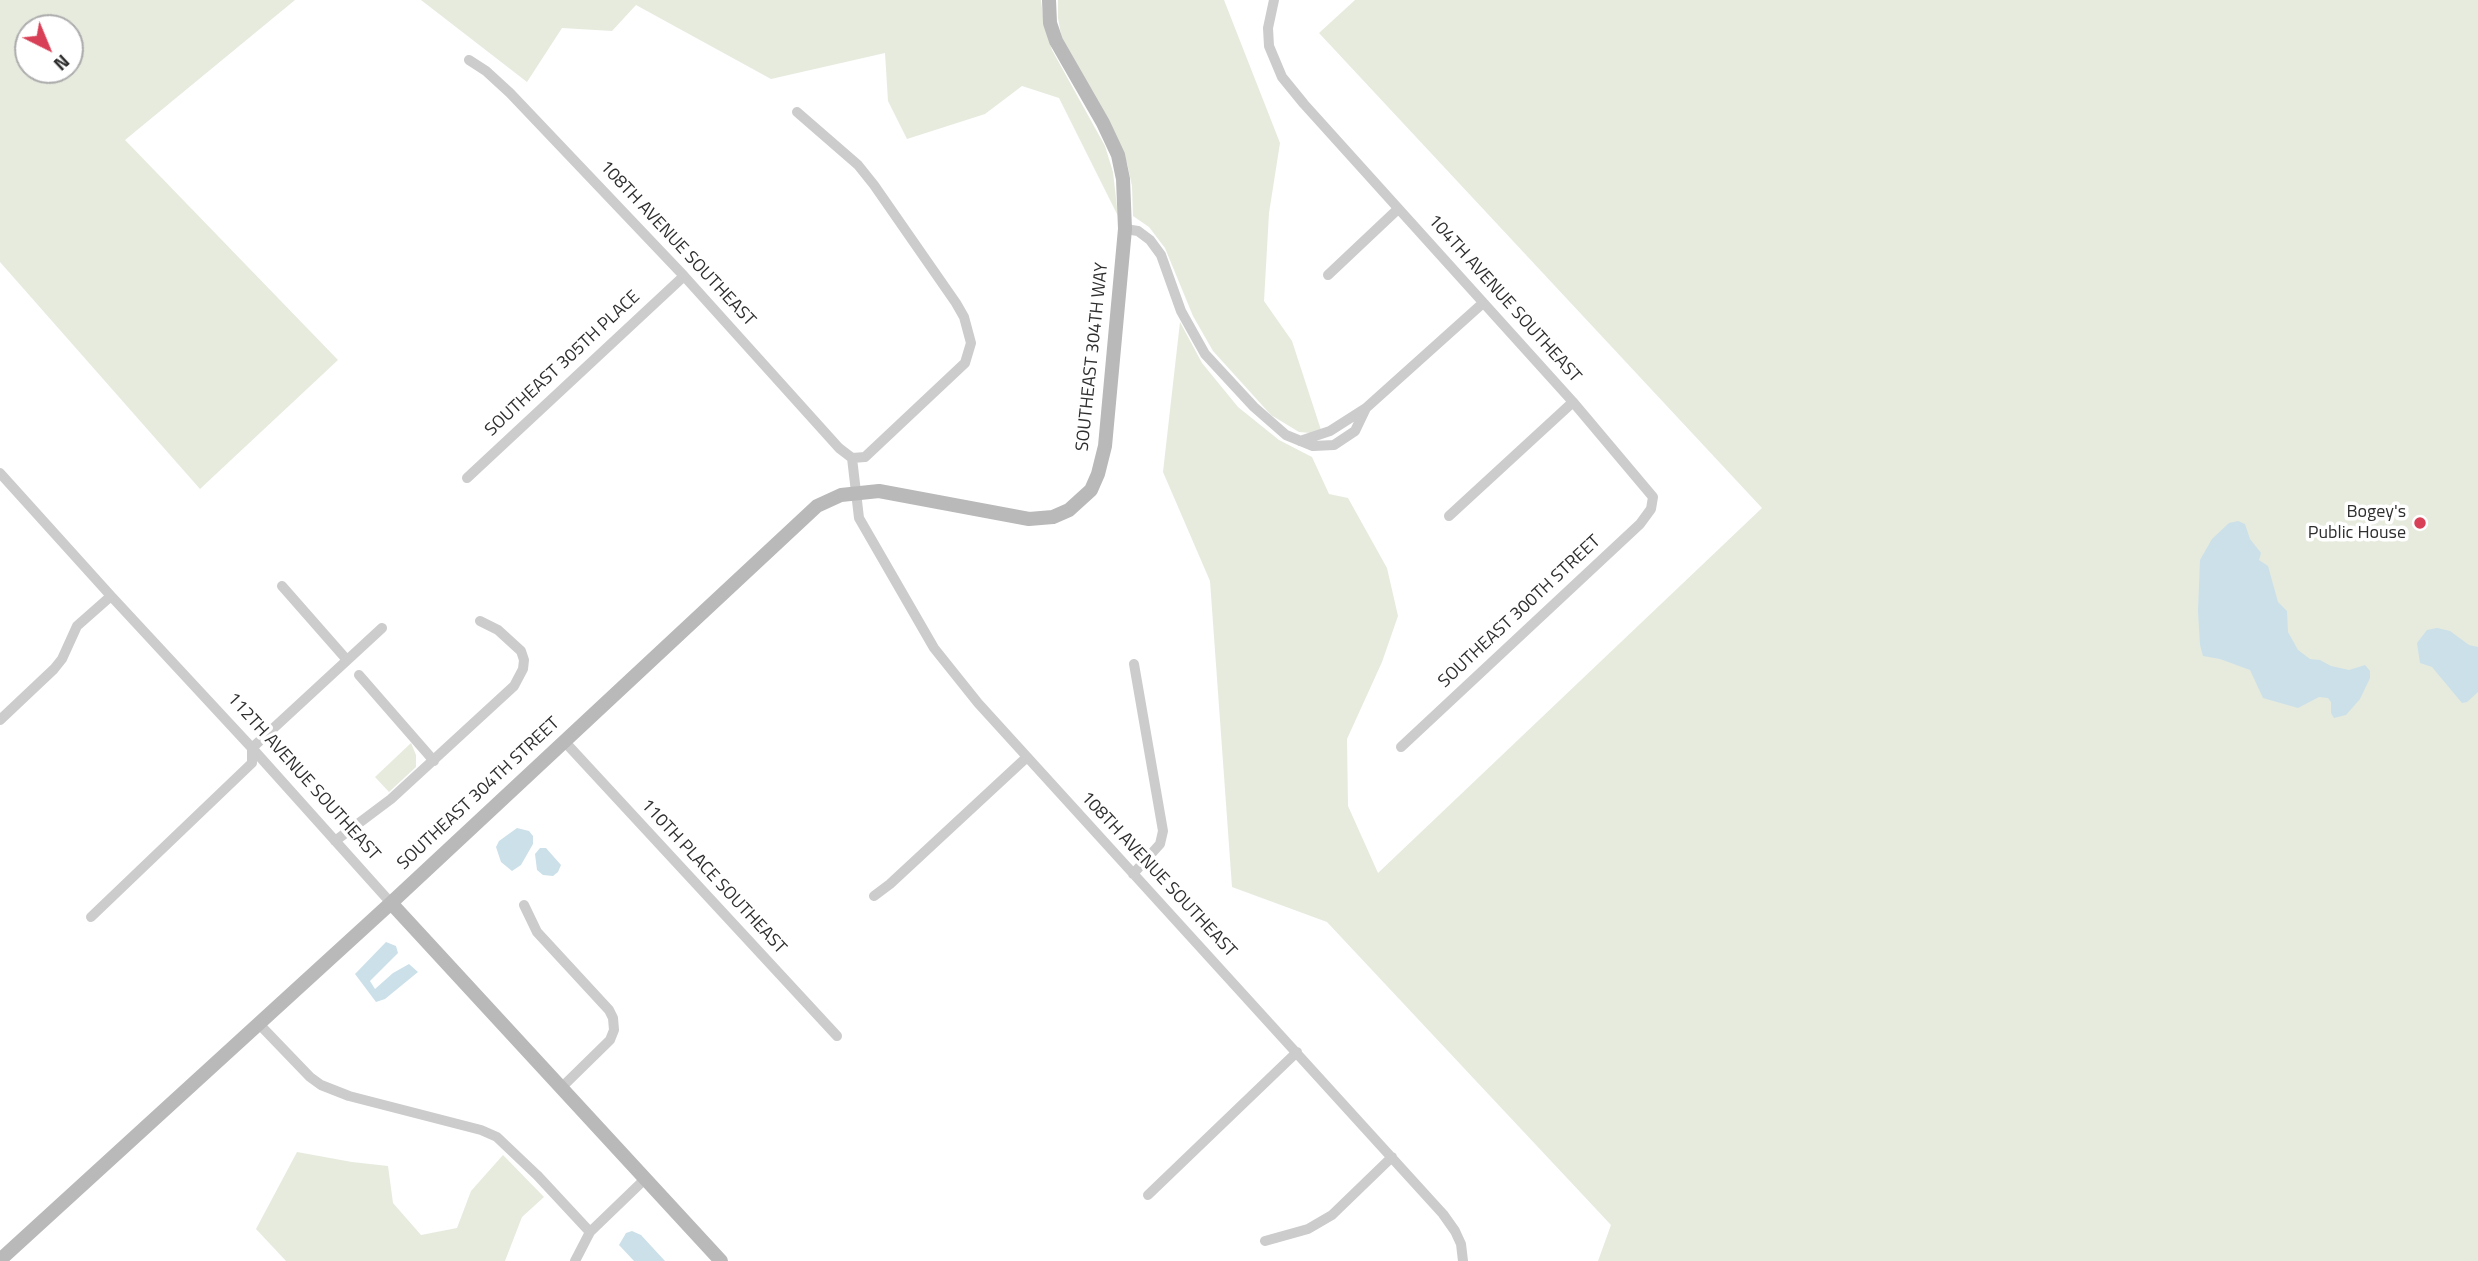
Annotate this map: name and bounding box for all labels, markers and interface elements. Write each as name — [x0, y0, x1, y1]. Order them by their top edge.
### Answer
north arrow — [14, 14, 84, 84]
text: N — [48, 48, 77, 78]
street label: 108TH AVENUE SOUTHEAST — [595, 157, 759, 331]
street label: 104TH AVENUE SOUTHEAST — [1423, 210, 1585, 388]
street label: SOUTHEAST 304TH WAY — [1072, 262, 1114, 452]
street label: SOUTHEAST 305TH PLACE — [481, 287, 645, 441]
place label: Bogey's Public House — [2308, 502, 2406, 544]
marker: Bogey's Public House — [2412, 515, 2428, 531]
street label: SOUTHEAST 300TH STREET — [1434, 531, 1606, 693]
street label: 112TH AVENUE SOUTHEAST — [222, 688, 384, 866]
street label: SOUTHEAST 304TH STREET — [393, 713, 565, 875]
street label: 108TH AVENUE SOUTHEAST — [1076, 788, 1240, 962]
street label: 110TH PLACE SOUTHEAST — [636, 795, 790, 959]

